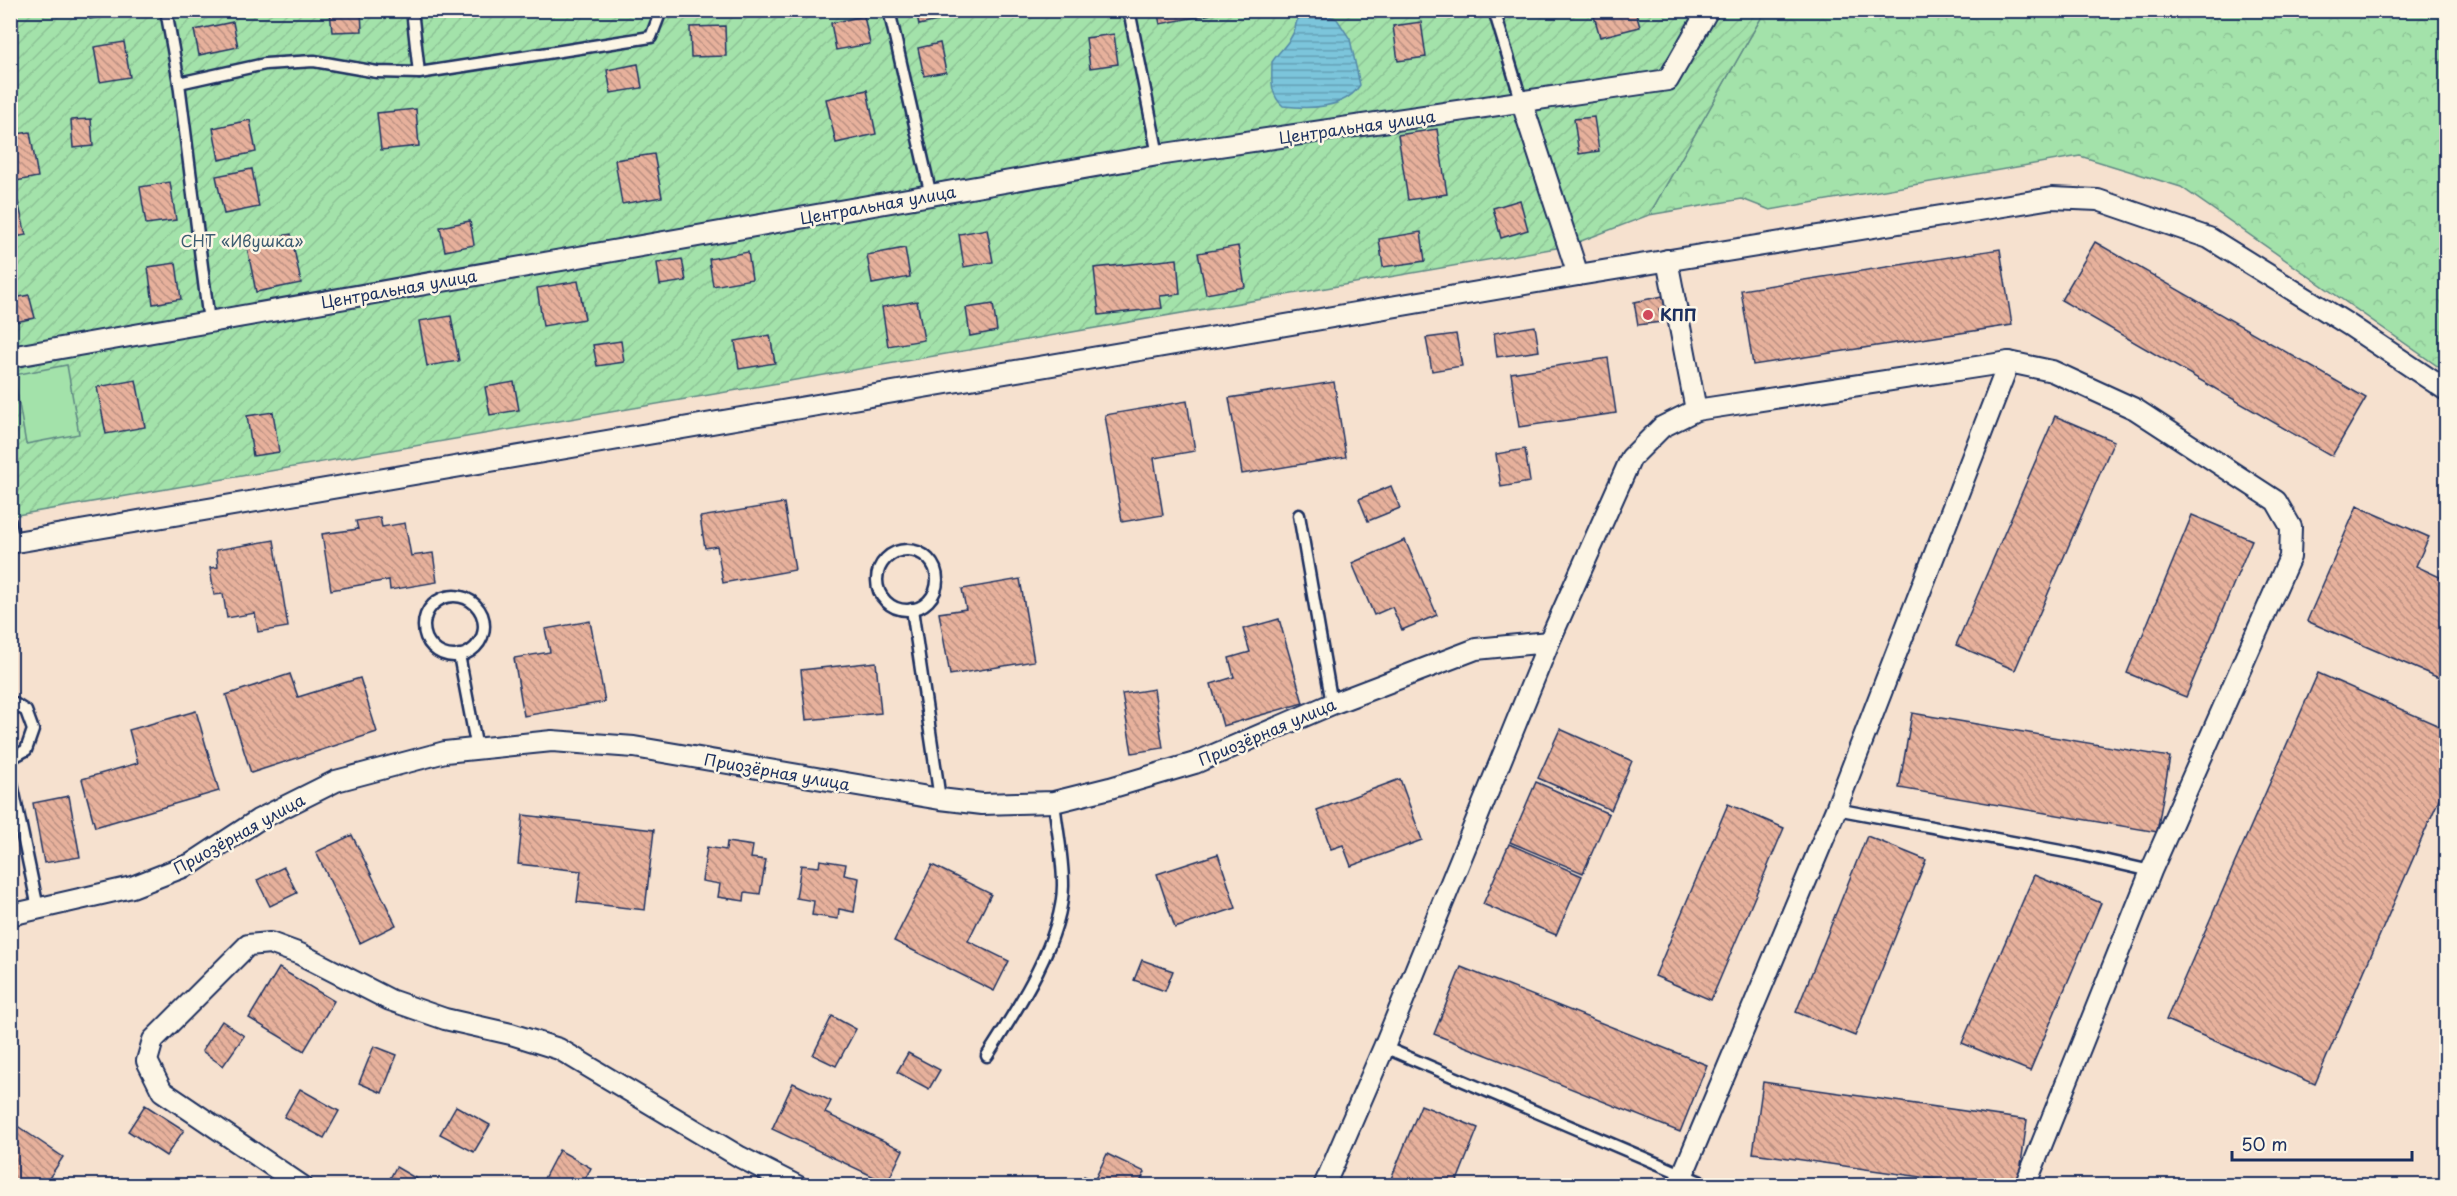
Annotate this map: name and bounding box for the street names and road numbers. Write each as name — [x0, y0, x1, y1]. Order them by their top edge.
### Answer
street label: Центральная улица — [1277, 103, 1437, 149]
street label: Центральная улица — [798, 178, 958, 230]
street label: Центральная улица — [319, 262, 479, 314]
street label: Приозёрная улица — [1194, 691, 1339, 771]
street label: Приозёрная улица — [702, 746, 852, 796]
street label: Приозёрная улица — [168, 787, 309, 879]

